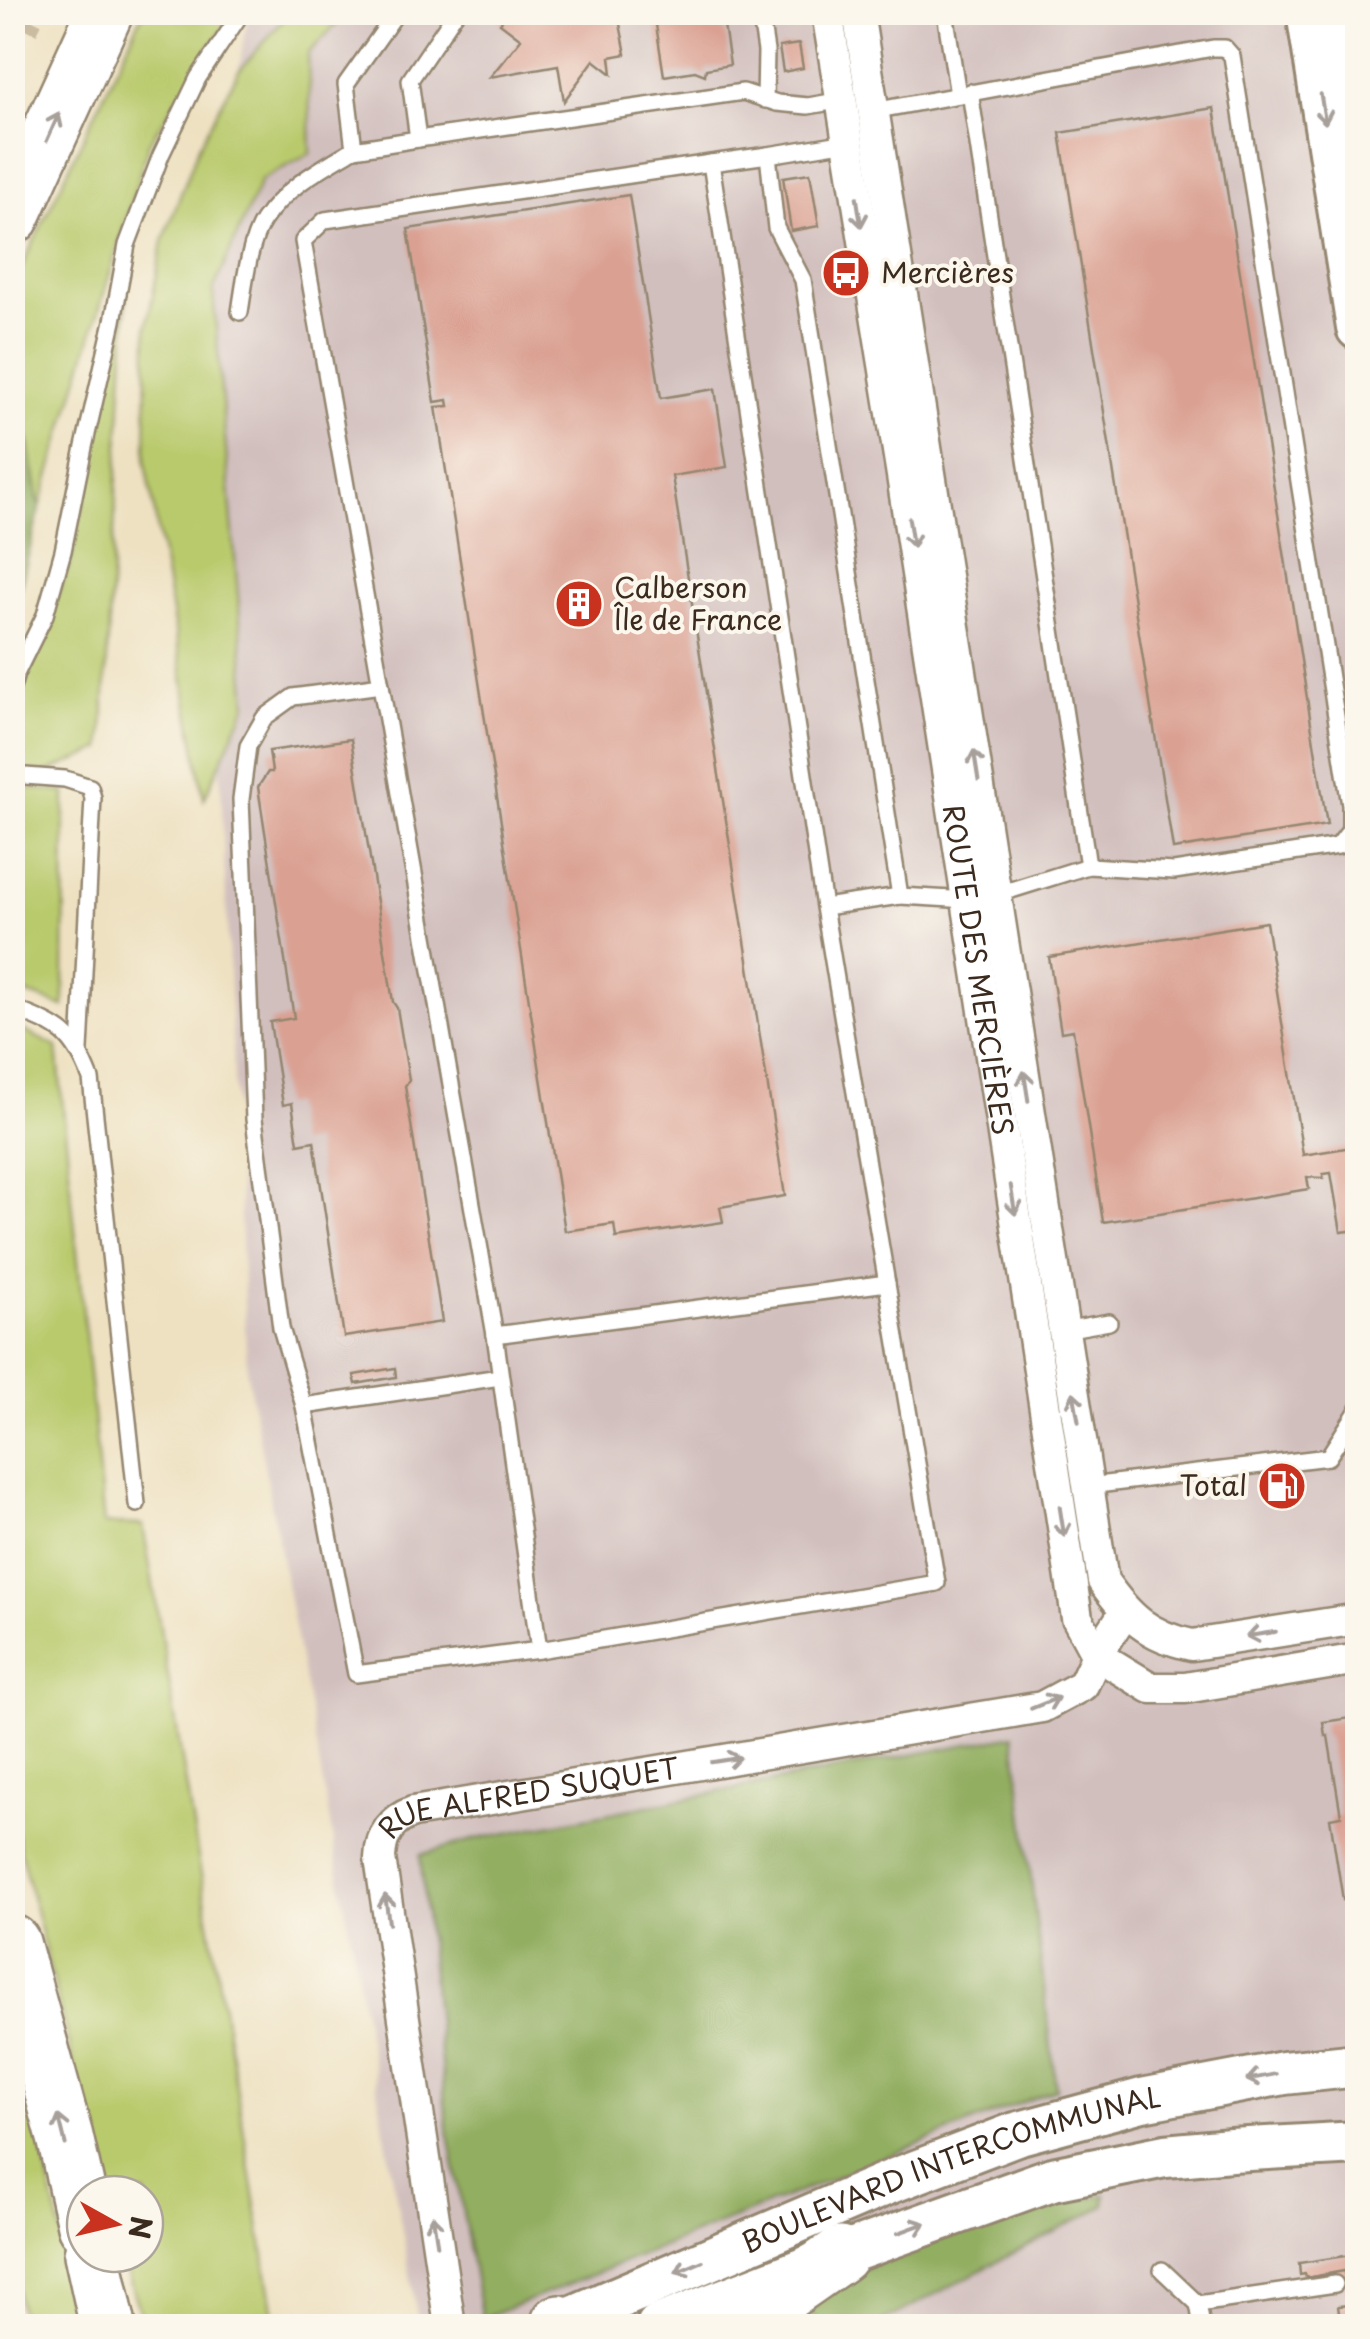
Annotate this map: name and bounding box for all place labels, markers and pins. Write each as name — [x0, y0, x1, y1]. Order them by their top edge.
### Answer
bus stop icon: Mercières — [820, 247, 872, 299]
place label: Mercières — [881, 250, 1014, 293]
place label: Calberson Île de France — [614, 565, 782, 640]
building icon: Calberson Île de France — [553, 578, 605, 630]
fuel station icon: Total — [1256, 1460, 1308, 1512]
place label: Total — [1179, 1463, 1247, 1506]

